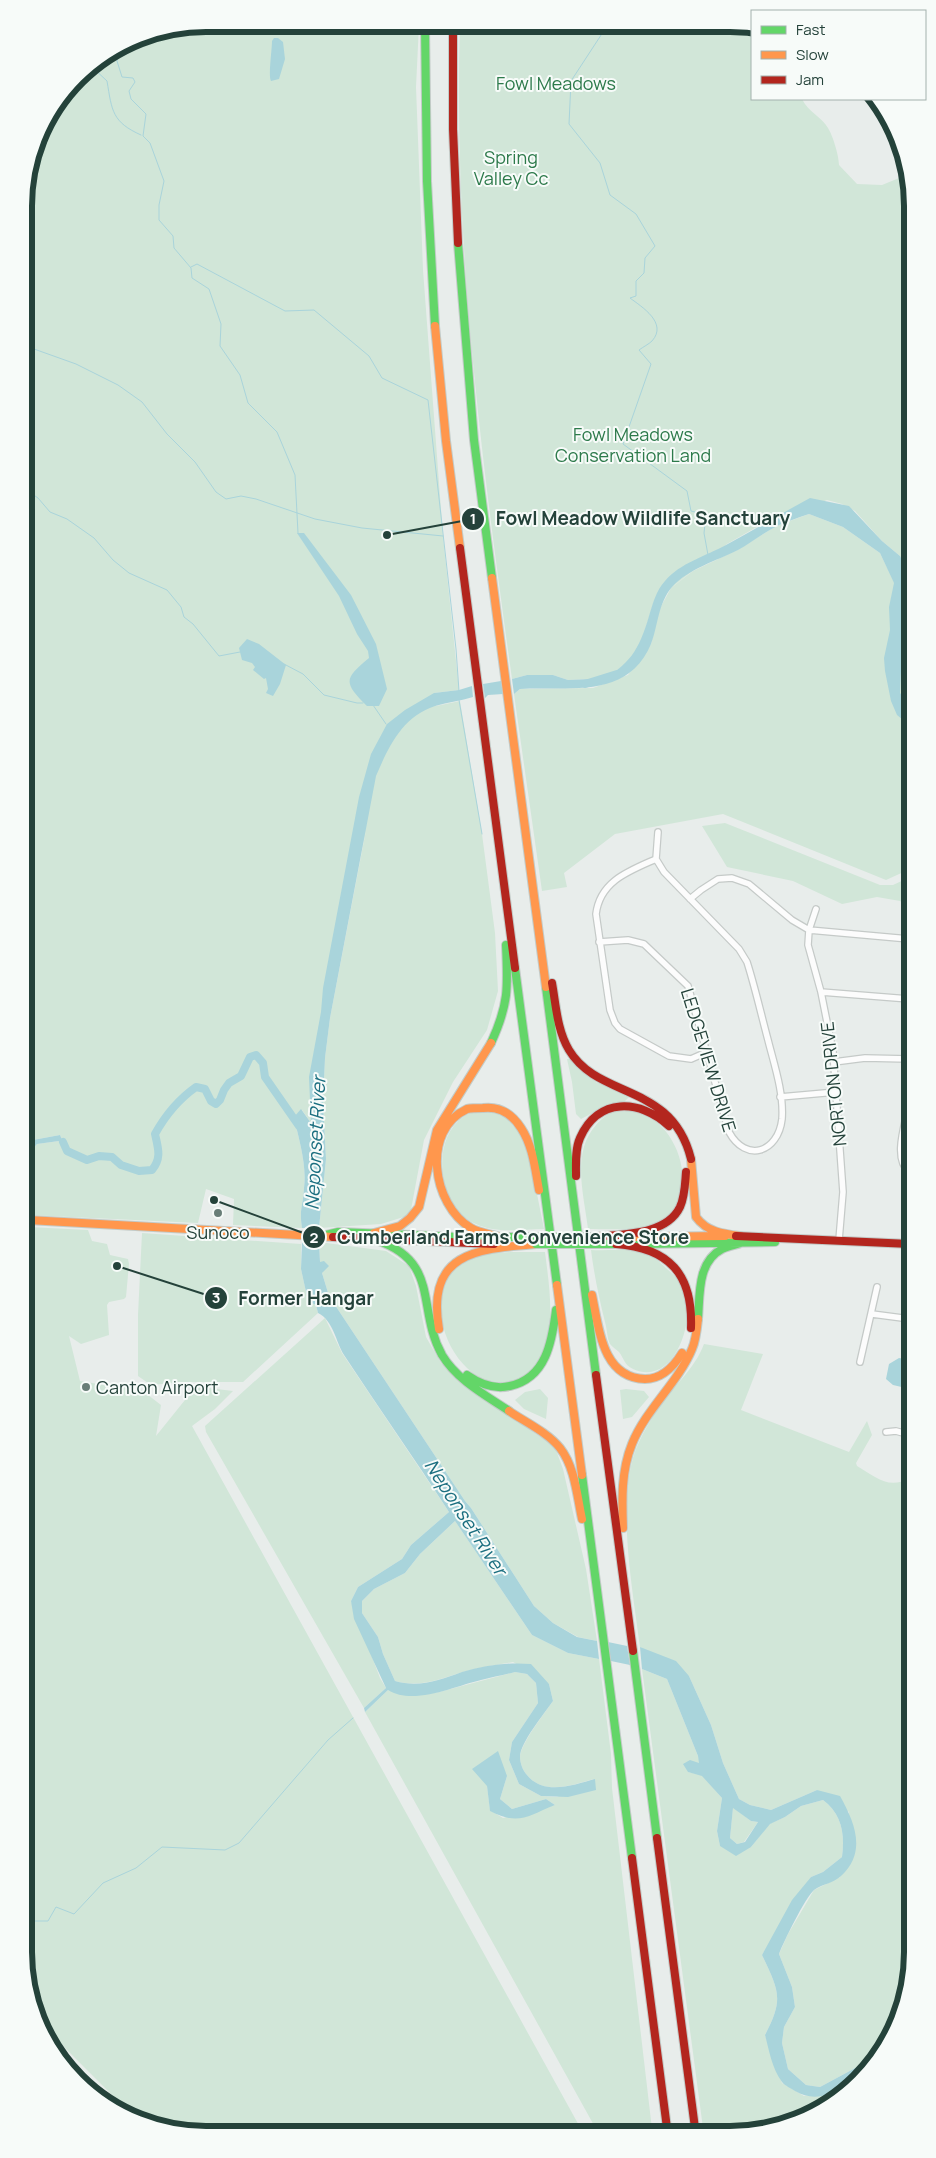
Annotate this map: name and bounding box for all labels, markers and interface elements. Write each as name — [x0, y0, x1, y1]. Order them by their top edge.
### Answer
legend — [751, 10, 926, 100]
text: Fast — [796, 19, 825, 40]
text: Slow — [796, 44, 829, 65]
text: Jam — [796, 69, 824, 90]
park label: Fowl Meadows — [496, 71, 616, 95]
park label: Spring Valley Cc — [474, 145, 548, 190]
park label: Fowl Meadows Conservation Land — [555, 422, 711, 467]
callout: Fowl Meadow Wildlife Sanctuary — [461, 502, 800, 536]
text: Fowl Meadow Wildlife Sanctuary — [496, 505, 790, 531]
text: 1 — [470, 508, 476, 529]
street label: LEDGEVIEW DRIVE — [676, 985, 742, 1135]
street label: NORTON DRIVE — [815, 1021, 851, 1147]
water label: Neponset River — [299, 1073, 332, 1210]
marker: Sunoco — [212, 1207, 224, 1219]
place label: Sunoco — [186, 1220, 250, 1244]
callout: Cumberland Farms Convenience Store — [301, 1220, 699, 1254]
text: Cumberland Farms Convenience Store — [337, 1224, 689, 1250]
text: 2 — [310, 1227, 319, 1248]
callout: Former Hangar — [203, 1281, 384, 1315]
text: Former Hangar — [238, 1285, 374, 1311]
text: 3 — [212, 1287, 220, 1308]
place label: Canton Airport — [96, 1375, 218, 1399]
marker: Canton Airport — [80, 1381, 92, 1393]
water label: Neponset River — [419, 1454, 514, 1582]

